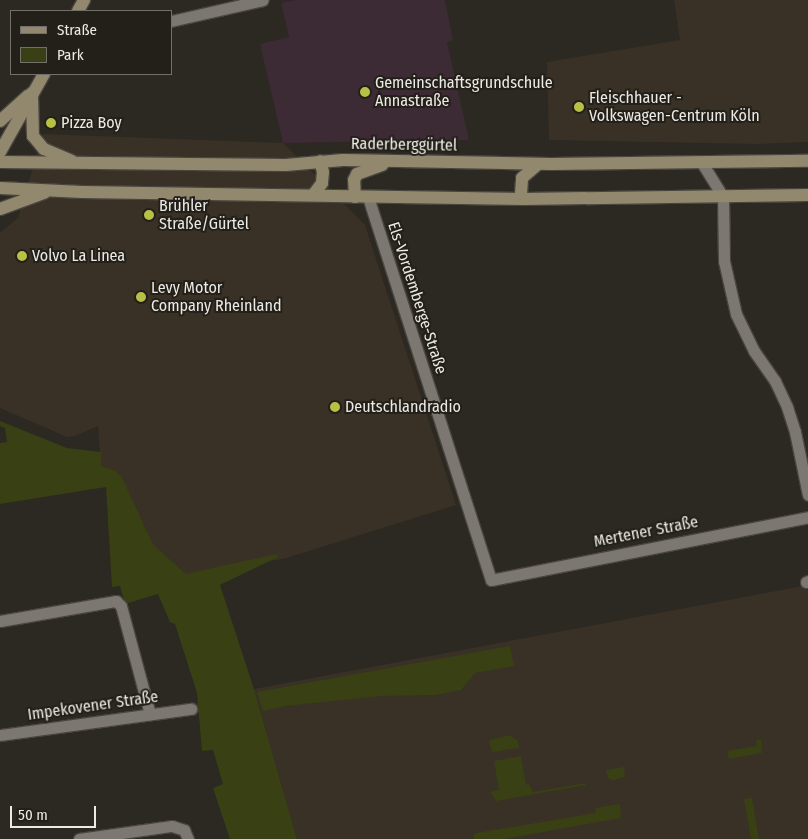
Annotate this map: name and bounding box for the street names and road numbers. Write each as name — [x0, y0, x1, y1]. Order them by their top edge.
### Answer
street label: Raderberggürtel — [351, 134, 457, 156]
street label: Els-Vordemberge-Straße — [383, 220, 451, 376]
street label: Mertener Straße — [592, 512, 700, 552]
street label: Impekovener Straße — [26, 687, 160, 725]

